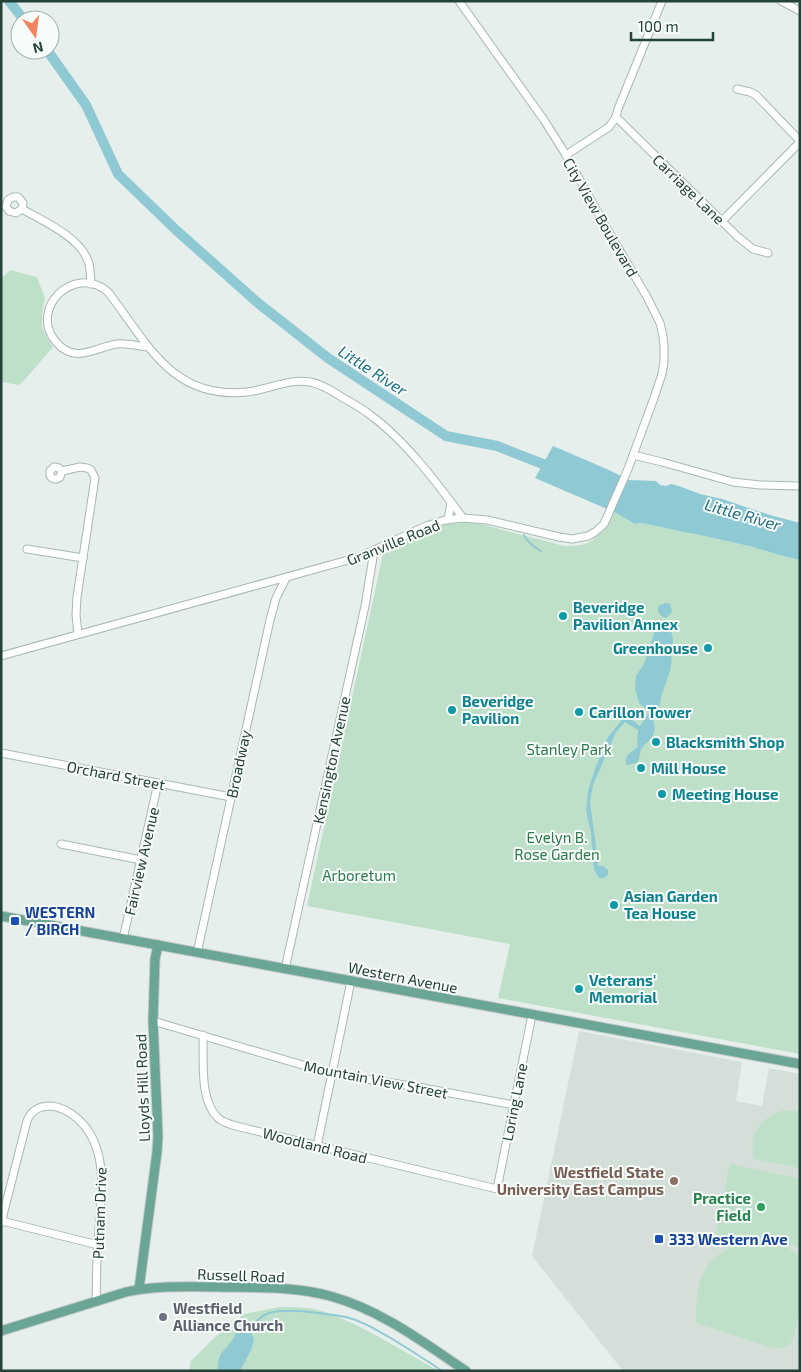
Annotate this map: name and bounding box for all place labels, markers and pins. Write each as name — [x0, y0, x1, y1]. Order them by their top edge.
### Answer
place label: Beveridge Pavilion Annex — [573, 598, 678, 633]
marker: Beveridge Pavilion Annex — [557, 610, 569, 622]
place label: Greenhouse — [613, 639, 698, 657]
marker: Greenhouse — [702, 642, 714, 654]
place label: Beveridge Pavilion — [462, 692, 533, 727]
place label: Carillon Tower — [589, 703, 692, 721]
marker: Beveridge Pavilion — [446, 704, 458, 716]
marker: Carillon Tower — [573, 706, 585, 718]
place label: Blacksmith Shop — [666, 733, 784, 751]
marker: Blacksmith Shop — [650, 736, 662, 748]
place label: Mill House — [651, 759, 726, 777]
marker: Mill House — [635, 762, 647, 774]
place label: Meeting House — [672, 785, 778, 803]
marker: Meeting House — [656, 788, 668, 800]
place label: Asian Garden Tea House — [624, 887, 718, 922]
marker: Asian Garden Tea House — [608, 899, 620, 911]
place label: WESTERN / BIRCH — [25, 903, 95, 938]
marker: WESTERN / BIRCH — [9, 915, 21, 927]
place label: Veterans' Memorial — [589, 971, 657, 1006]
marker: Veterans' Memorial — [573, 983, 585, 995]
place label: Westfield State University East Campus — [497, 1163, 664, 1199]
marker: Westfield State University East Campus — [668, 1175, 680, 1187]
place label: Practice Field — [693, 1189, 751, 1224]
marker: Practice Field — [755, 1201, 767, 1213]
place label: 333 Western Ave — [669, 1230, 788, 1248]
marker: 333 Western Ave — [653, 1233, 665, 1245]
place label: Westfield Alliance Church — [173, 1299, 283, 1334]
marker: Westfield Alliance Church — [157, 1311, 169, 1323]

